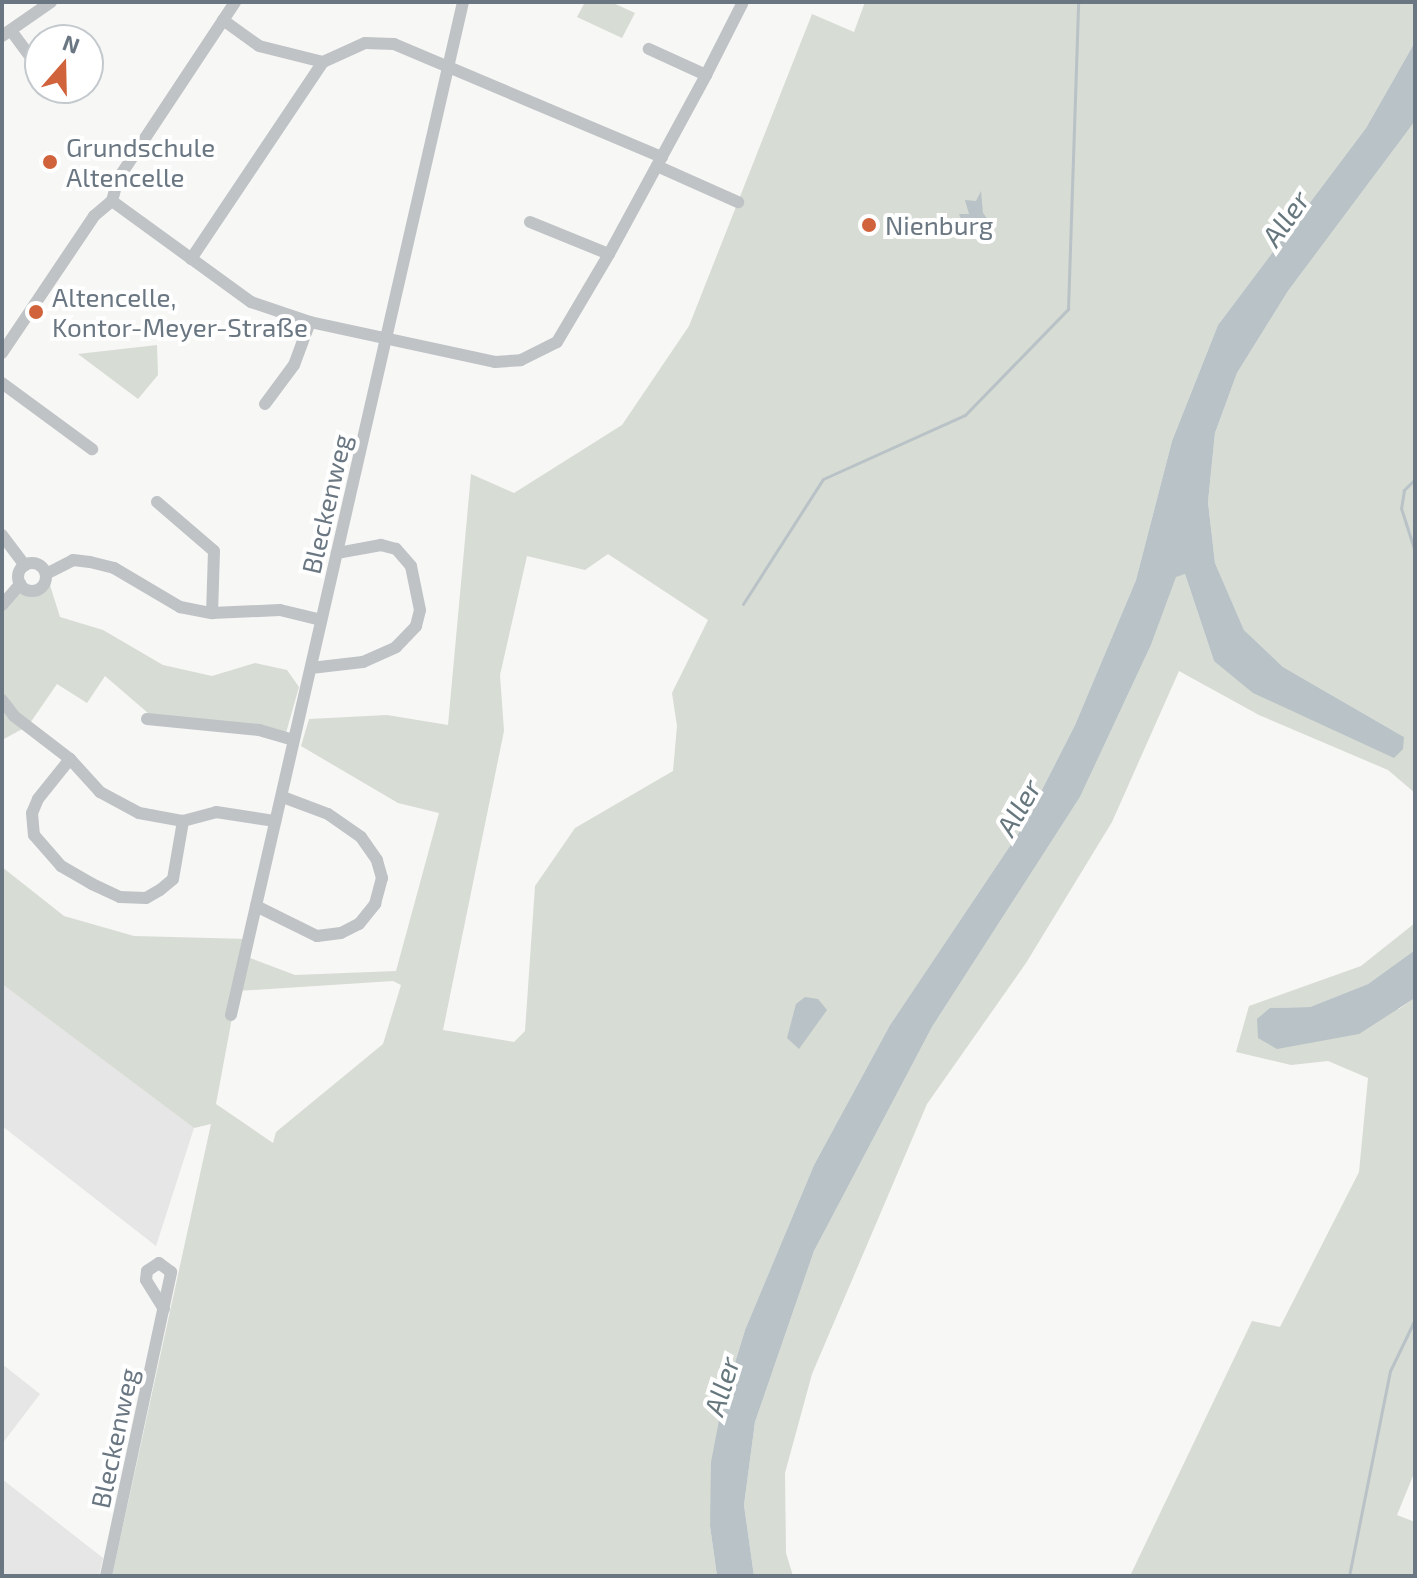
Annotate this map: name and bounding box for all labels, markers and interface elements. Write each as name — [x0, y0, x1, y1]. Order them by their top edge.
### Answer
north arrow — [24, 24, 104, 104]
text: N — [60, 28, 83, 58]
place label: Grundschule Altencelle — [66, 131, 215, 192]
marker: Grundschule Altencelle — [41, 153, 59, 171]
water label: Aller — [1254, 184, 1316, 252]
place label: Nienburg — [885, 209, 993, 241]
marker: Nienburg — [860, 216, 878, 234]
place label: Altencelle, Kontor-Meyer-Straße — [52, 281, 308, 342]
marker: Altencelle, Kontor-Meyer-Straße — [27, 303, 45, 321]
street label: Bleckenweg — [295, 431, 357, 577]
water label: Aller — [988, 773, 1048, 841]
water label: Aller — [696, 1352, 746, 1420]
street label: Bleckenweg — [84, 1365, 144, 1511]

